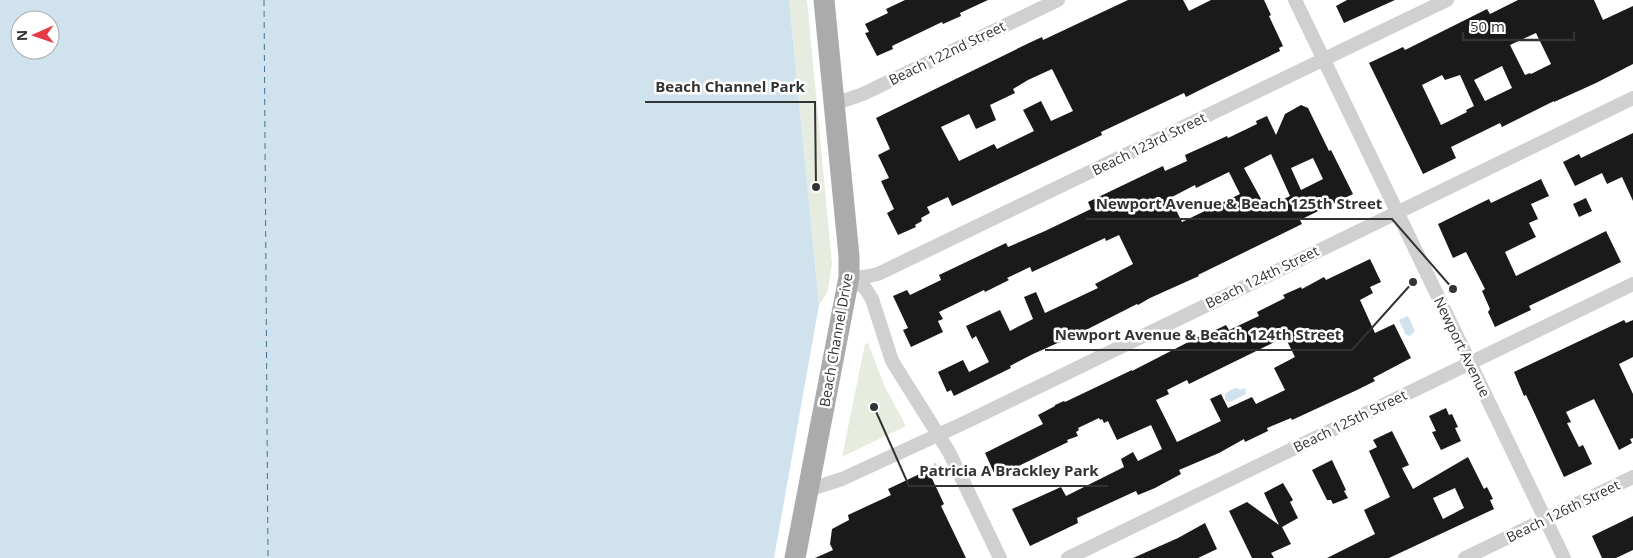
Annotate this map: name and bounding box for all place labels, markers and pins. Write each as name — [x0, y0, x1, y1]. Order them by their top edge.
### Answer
callout: Beach Channel Park — [645, 72, 815, 102]
callout: Newport Avenue & Beach 125th Street — [1086, 189, 1392, 219]
callout: Newport Avenue & Beach 124th Street — [1045, 320, 1352, 350]
callout: Patricia A Brackley Park — [909, 456, 1108, 486]

